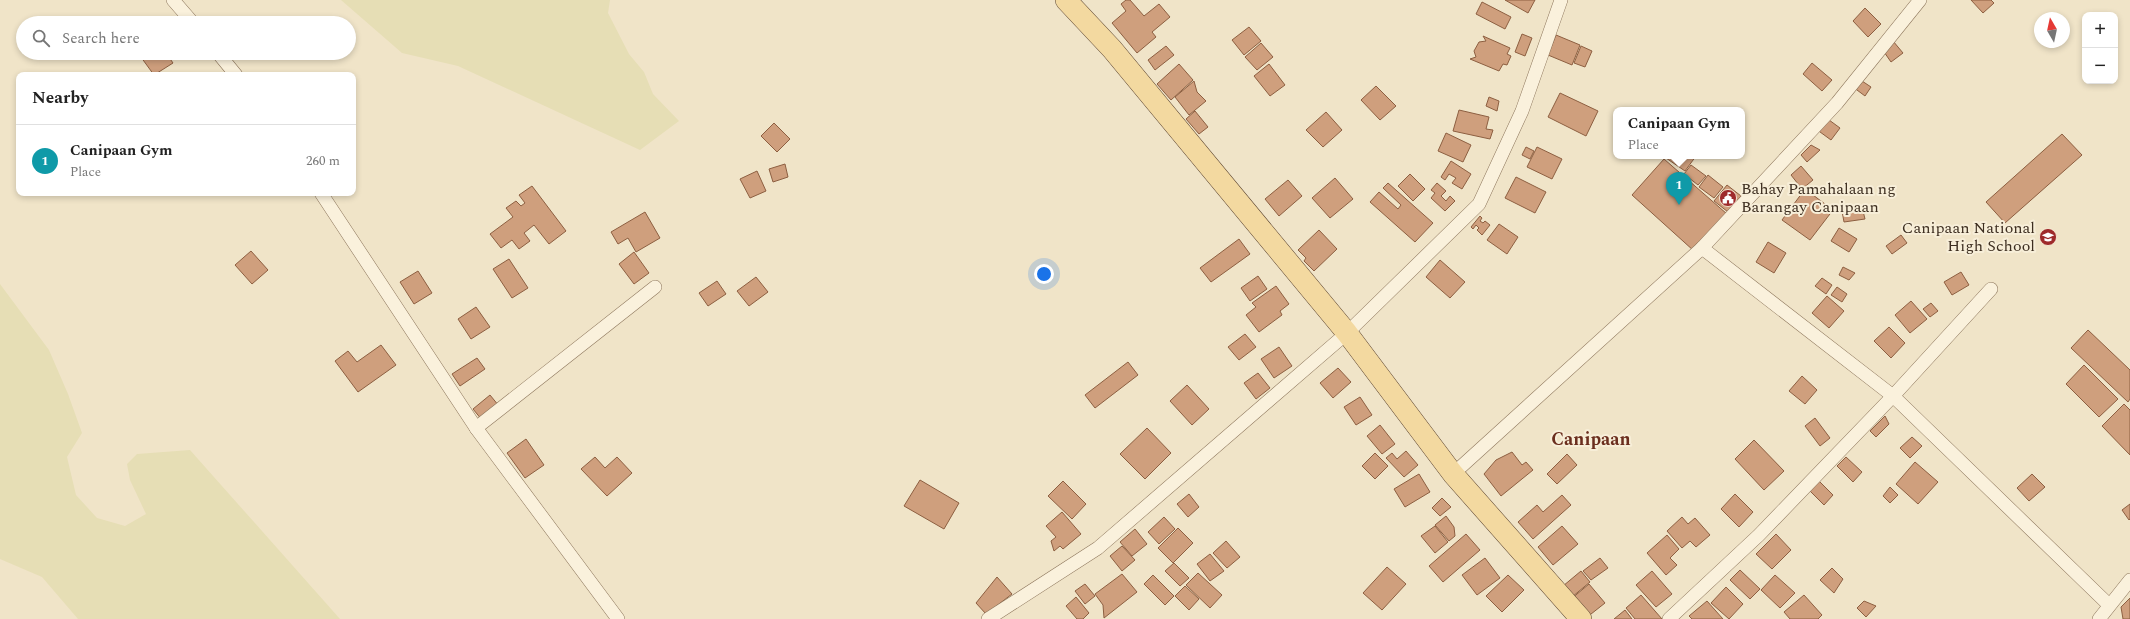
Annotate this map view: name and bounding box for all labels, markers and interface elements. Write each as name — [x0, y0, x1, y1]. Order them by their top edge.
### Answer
north arrow — [2034, 12, 2070, 48]
map controls — [2082, 12, 2118, 84]
button: + — [2082, 12, 2118, 48]
search box — [16, 16, 356, 60]
icon: search — [30, 27, 52, 49]
text: Search here — [62, 27, 140, 50]
button: − — [2082, 48, 2118, 84]
text: Nearby — [32, 85, 88, 111]
popup — [1613, 107, 1745, 159]
text: Canipaan Gym — [1628, 112, 1730, 135]
text: Place — [1628, 135, 1659, 155]
text: Canipaan Gym — [70, 139, 172, 162]
text: 1 — [41, 151, 49, 171]
text: 260 m — [306, 151, 340, 171]
text: Place — [70, 162, 101, 182]
pin: 1 — [1666, 172, 1692, 205]
place label: Bahay Pamahalaan ng Barangay Canipaan — [1741, 177, 1896, 219]
public building icon: Bahay Pamahalaan ng Barangay Canipaan — [1718, 188, 1738, 208]
place label: Canipaan National High School — [1902, 216, 2035, 258]
school or university icon: Canipaan National High School — [2038, 227, 2058, 247]
your location — [1034, 264, 1054, 284]
district label: Canipaan — [1551, 426, 1631, 453]

